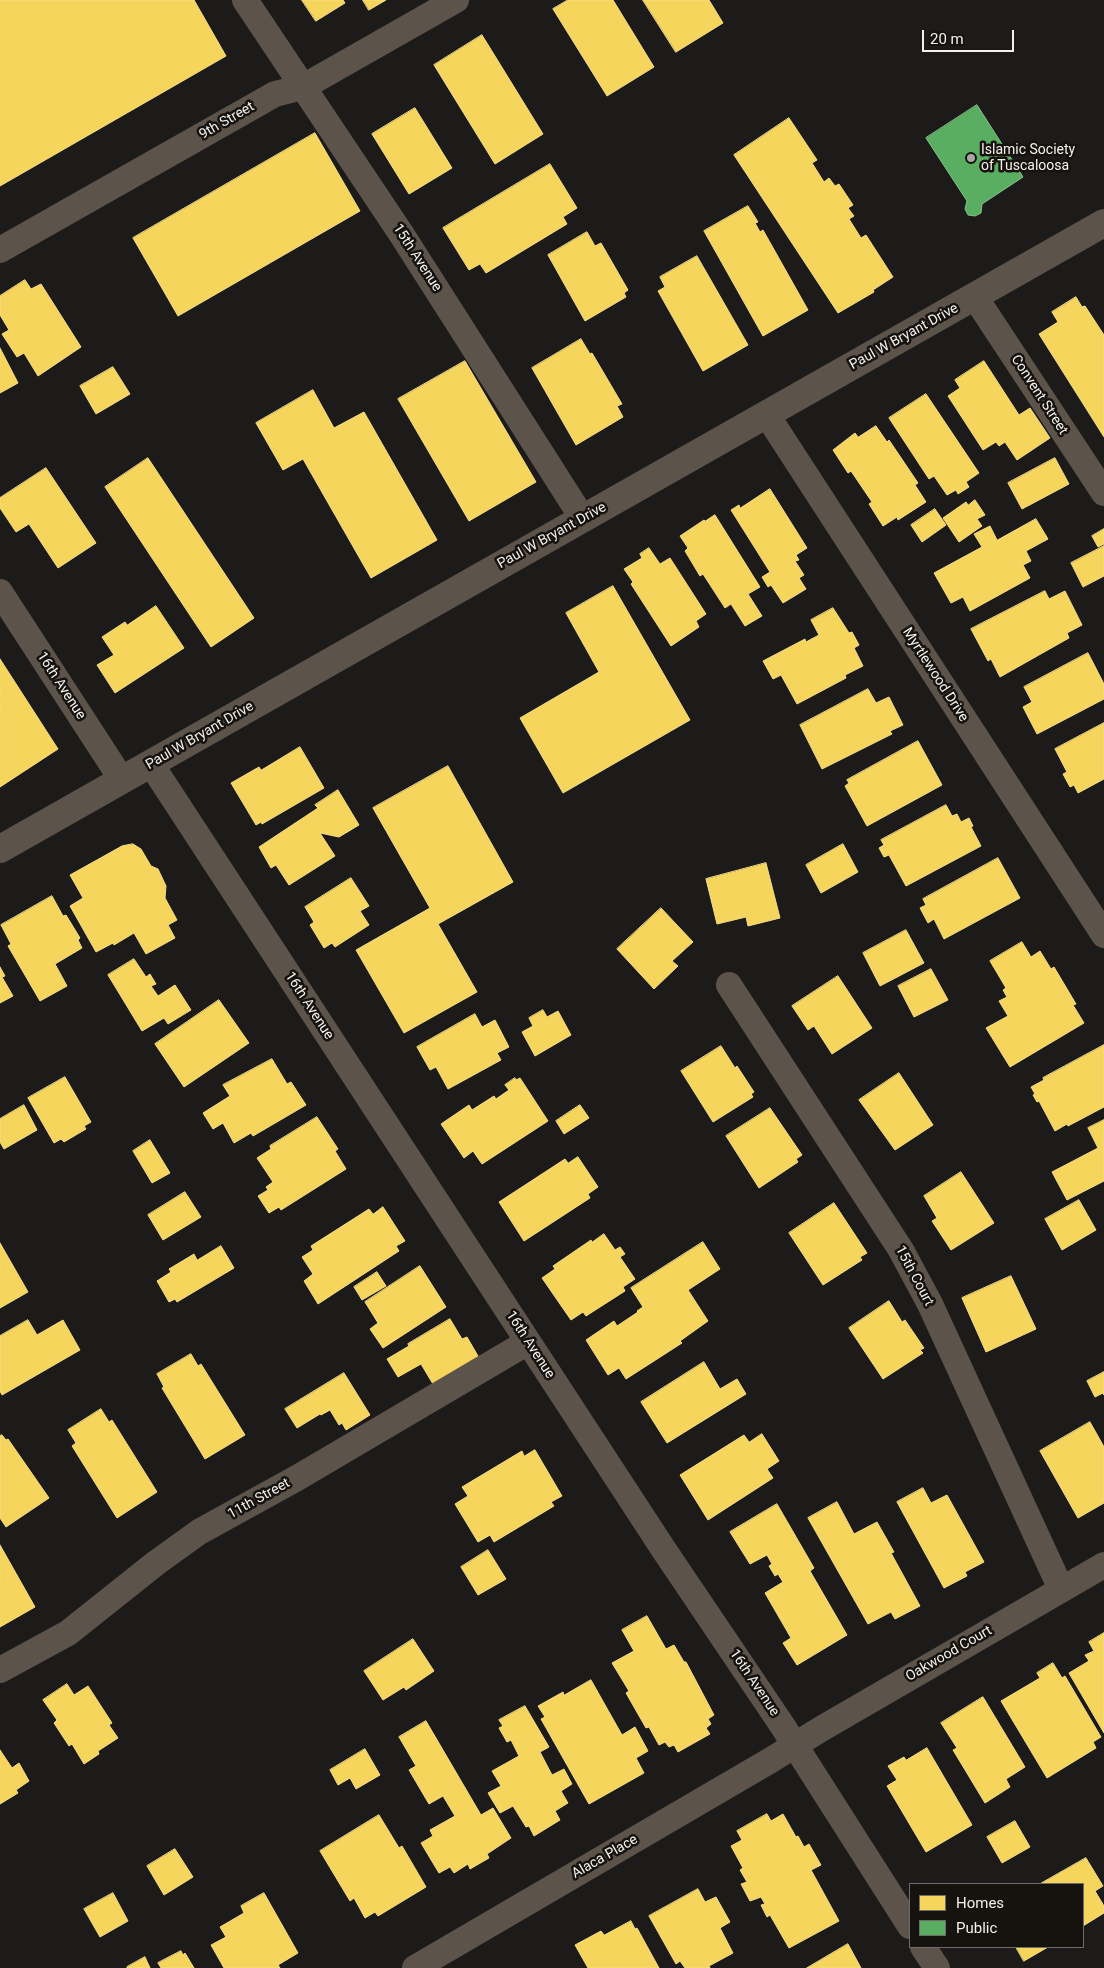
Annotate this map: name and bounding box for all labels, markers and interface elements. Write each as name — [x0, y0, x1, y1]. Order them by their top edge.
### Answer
scale bar — [924, 20, 1016, 52]
text: 20 m — [930, 30, 964, 48]
street label: 9th Street — [197, 99, 257, 143]
place label: Islamic Society of Tuscaloosa — [981, 142, 1075, 174]
marker: Islamic Society of Tuscaloosa — [965, 152, 977, 164]
street label: 15th Avenue — [389, 221, 445, 295]
street label: Paul W Bryant Drive — [847, 300, 961, 374]
street label: Convent Street — [1007, 352, 1071, 438]
street label: Paul W Bryant Drive — [495, 499, 609, 573]
street label: Myrtlewood Drive — [898, 625, 972, 725]
street label: 16th Avenue — [33, 649, 89, 723]
street label: Paul W Bryant Drive — [143, 698, 257, 774]
street label: 16th Avenue — [281, 969, 337, 1043]
street label: 15th Court — [891, 1243, 937, 1309]
street label: 16th Avenue — [502, 1308, 558, 1382]
street label: 11th Street — [225, 1475, 293, 1523]
street label: Oakwood Court — [903, 1623, 995, 1685]
street label: 16th Avenue — [725, 1646, 783, 1720]
street label: Alaca Place — [569, 1831, 641, 1883]
legend — [909, 1883, 1084, 1948]
text: Homes — [956, 1894, 1004, 1912]
text: Public — [956, 1919, 997, 1937]

